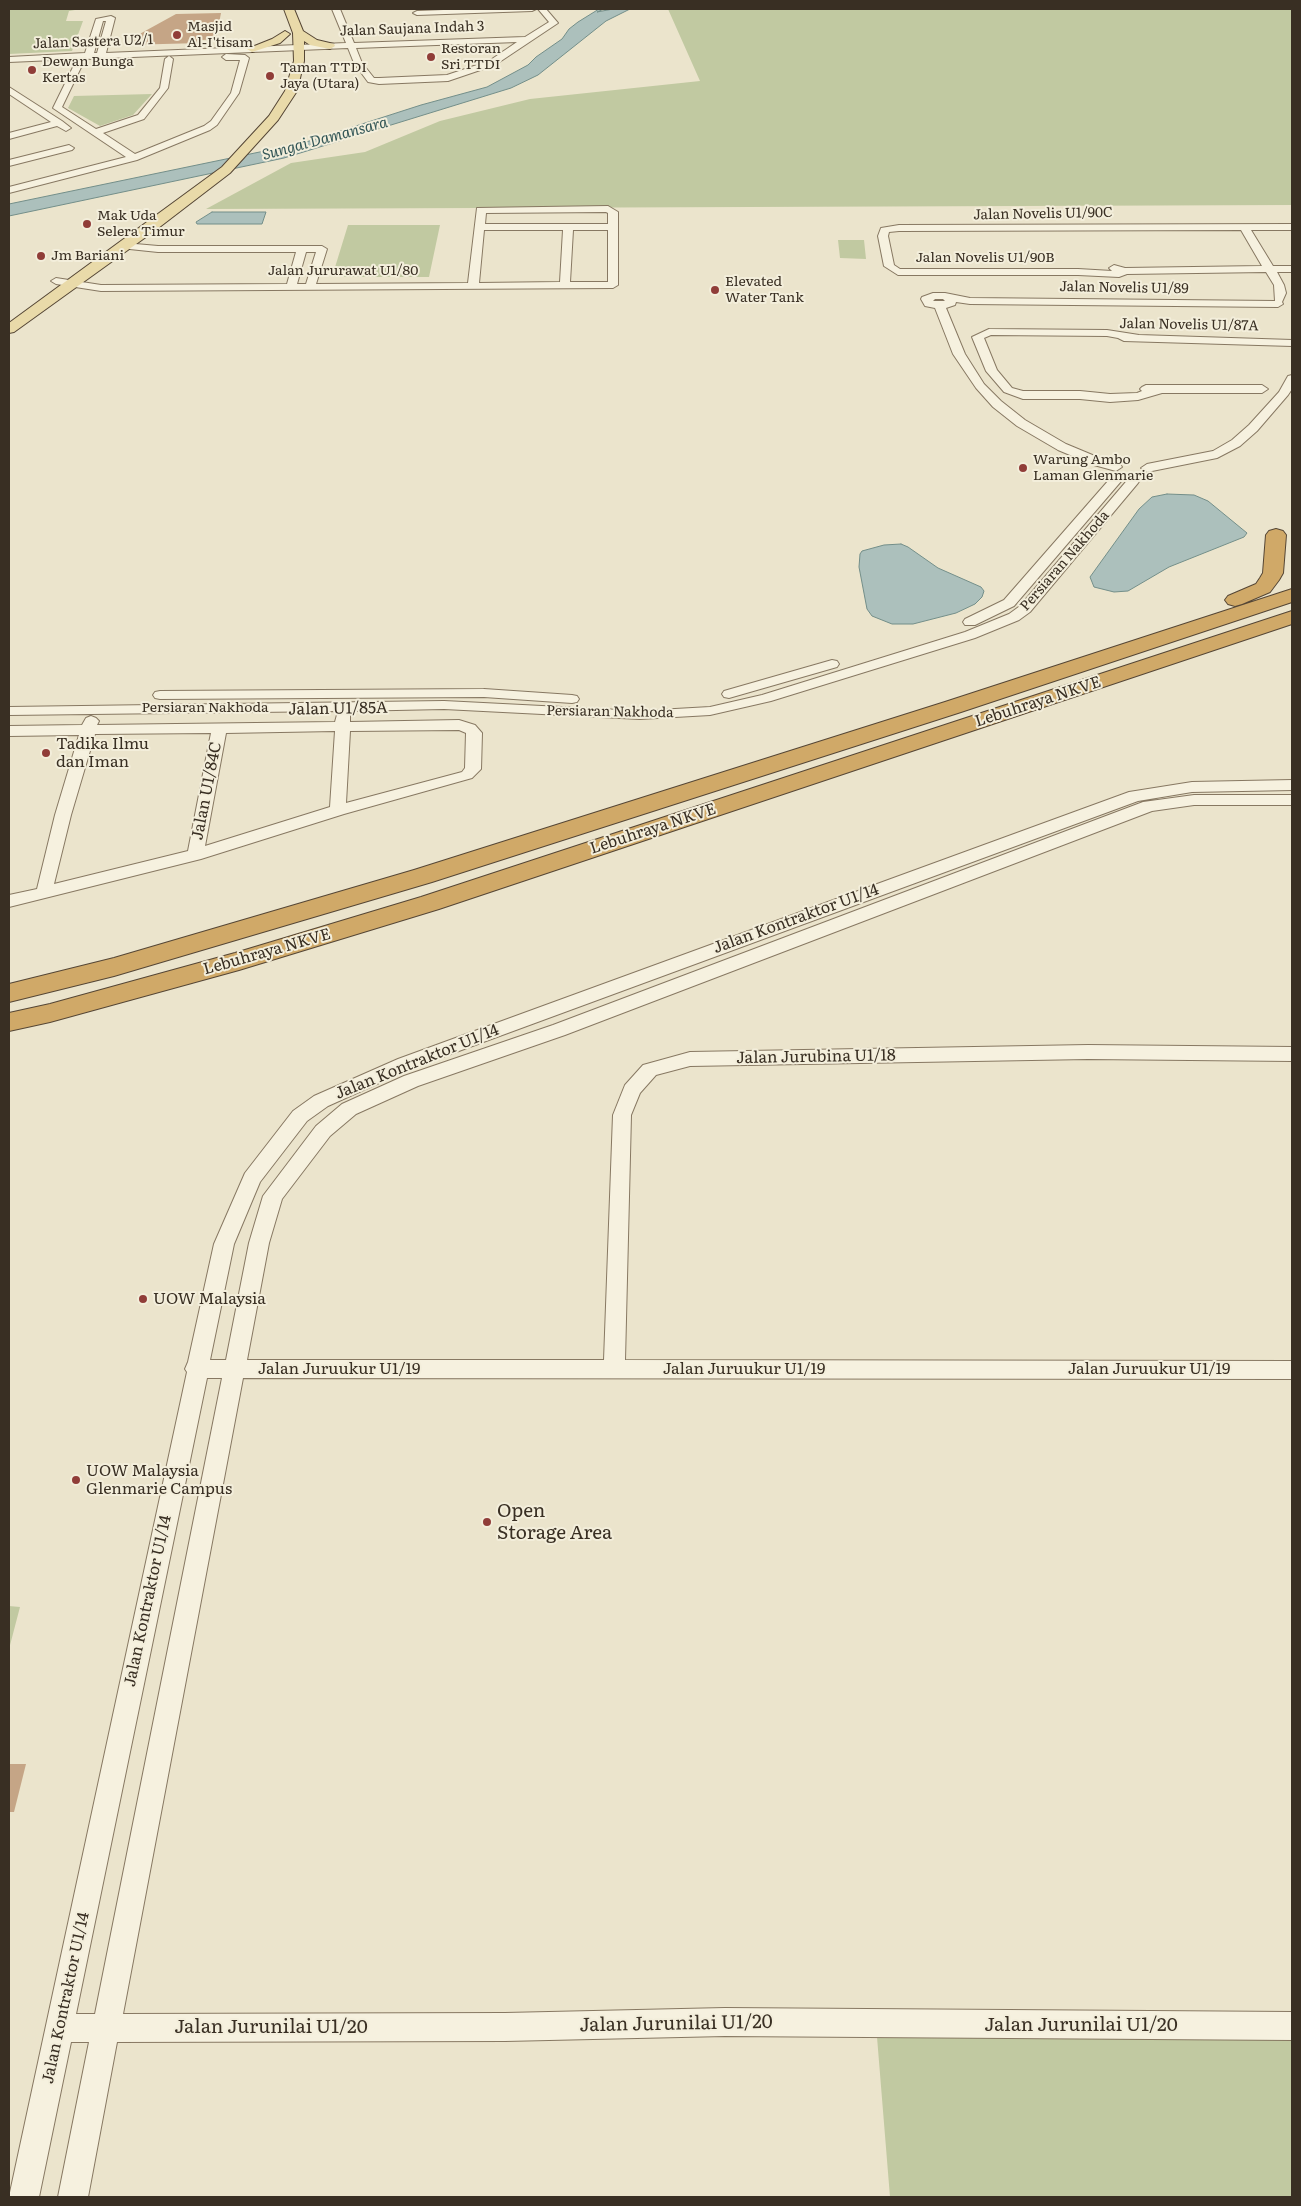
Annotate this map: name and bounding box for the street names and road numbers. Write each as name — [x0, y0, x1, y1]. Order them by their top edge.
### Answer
street label: Jalan Saujana Indah 3 — [339, 18, 485, 40]
street label: Jalan Sastera U2/1 — [32, 32, 154, 52]
street label: Jalan Novelis U1/90C — [973, 204, 1113, 224]
street label: Jalan Novelis U1/90B — [915, 250, 1055, 266]
street label: Jalan Jururawat U1/80 — [268, 263, 418, 279]
street label: Jalan Novelis U1/89 — [1059, 278, 1189, 298]
street label: Jalan Novelis U1/87A — [1119, 315, 1259, 335]
street label: Persiaran Nakhoda — [1017, 507, 1113, 615]
street label: Lebuhraya NKVE — [973, 673, 1103, 731]
street label: Jalan U1/85A — [288, 699, 388, 719]
street label: Persiaran Nakhoda — [141, 700, 269, 716]
street label: Persiaran Nakhoda — [546, 702, 674, 722]
street label: Jalan U1/84C — [188, 740, 226, 842]
street label: Lebuhraya NKVE — [588, 800, 718, 858]
street label: Jalan Kontraktor U1/14 — [711, 880, 881, 958]
street label: Lebuhraya NKVE — [201, 925, 333, 979]
street label: Jalan Kontraktor U1/14 — [332, 1020, 502, 1104]
street label: Jalan Jurubina U1/18 — [736, 1046, 896, 1068]
street label: Jalan Juruukur U1/19 — [258, 1359, 420, 1379]
street label: Jalan Juruukur U1/19 — [663, 1359, 825, 1379]
street label: Jalan Juruukur U1/19 — [1068, 1359, 1230, 1379]
street label: Jalan Kontraktor U1/14 — [120, 1513, 176, 1689]
street label: Jalan Kontraktor U1/14 — [38, 1910, 94, 2086]
street label: Jalan Jurunilai U1/20 — [579, 2011, 773, 2037]
street label: Jalan Jurunilai U1/20 — [984, 2014, 1178, 2036]
street label: Jalan Jurunilai U1/20 — [174, 2016, 368, 2038]

